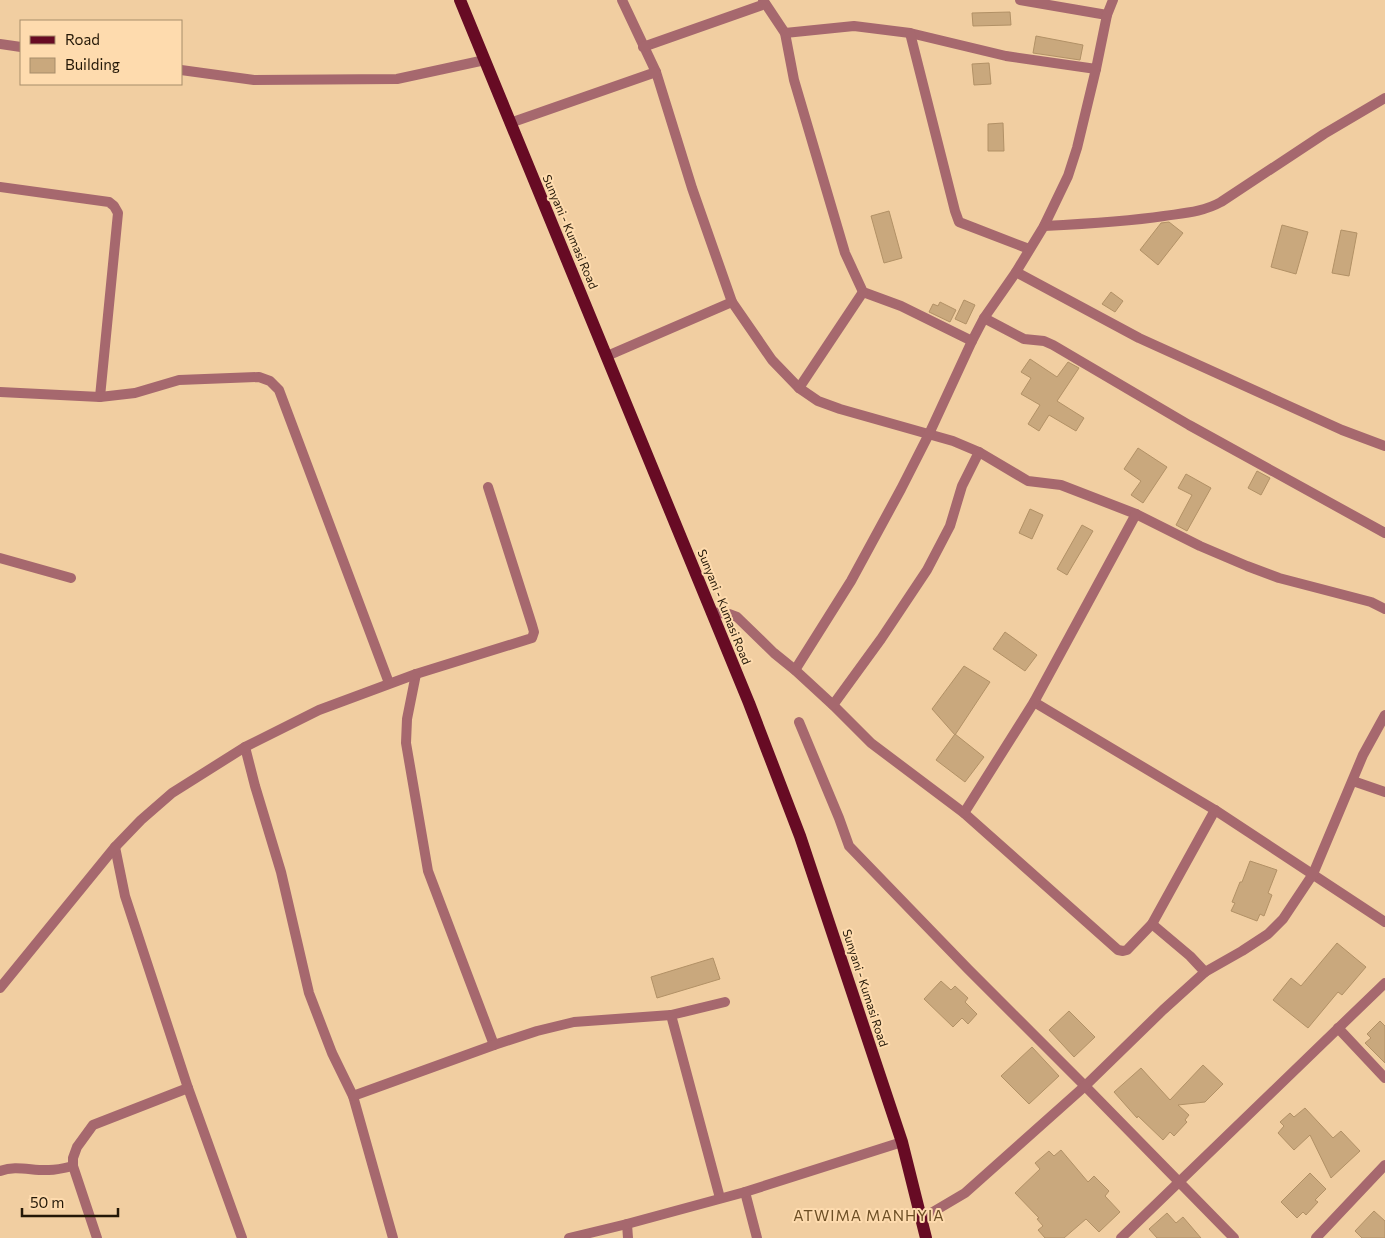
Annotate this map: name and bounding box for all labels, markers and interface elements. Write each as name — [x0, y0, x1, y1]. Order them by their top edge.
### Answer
legend — [20, 20, 182, 85]
text: Road — [65, 30, 100, 48]
text: Building — [65, 55, 120, 73]
street label: Sunyani - Kumasi Road — [541, 172, 601, 291]
street label: Sunyani - Kumasi Road — [695, 547, 754, 666]
street label: Sunyani - Kumasi Road — [840, 927, 892, 1048]
scale bar — [22, 1186, 119, 1218]
text: 50 m — [30, 1193, 64, 1211]
district label: ATWIMA MANHYIA — [793, 1206, 945, 1224]

